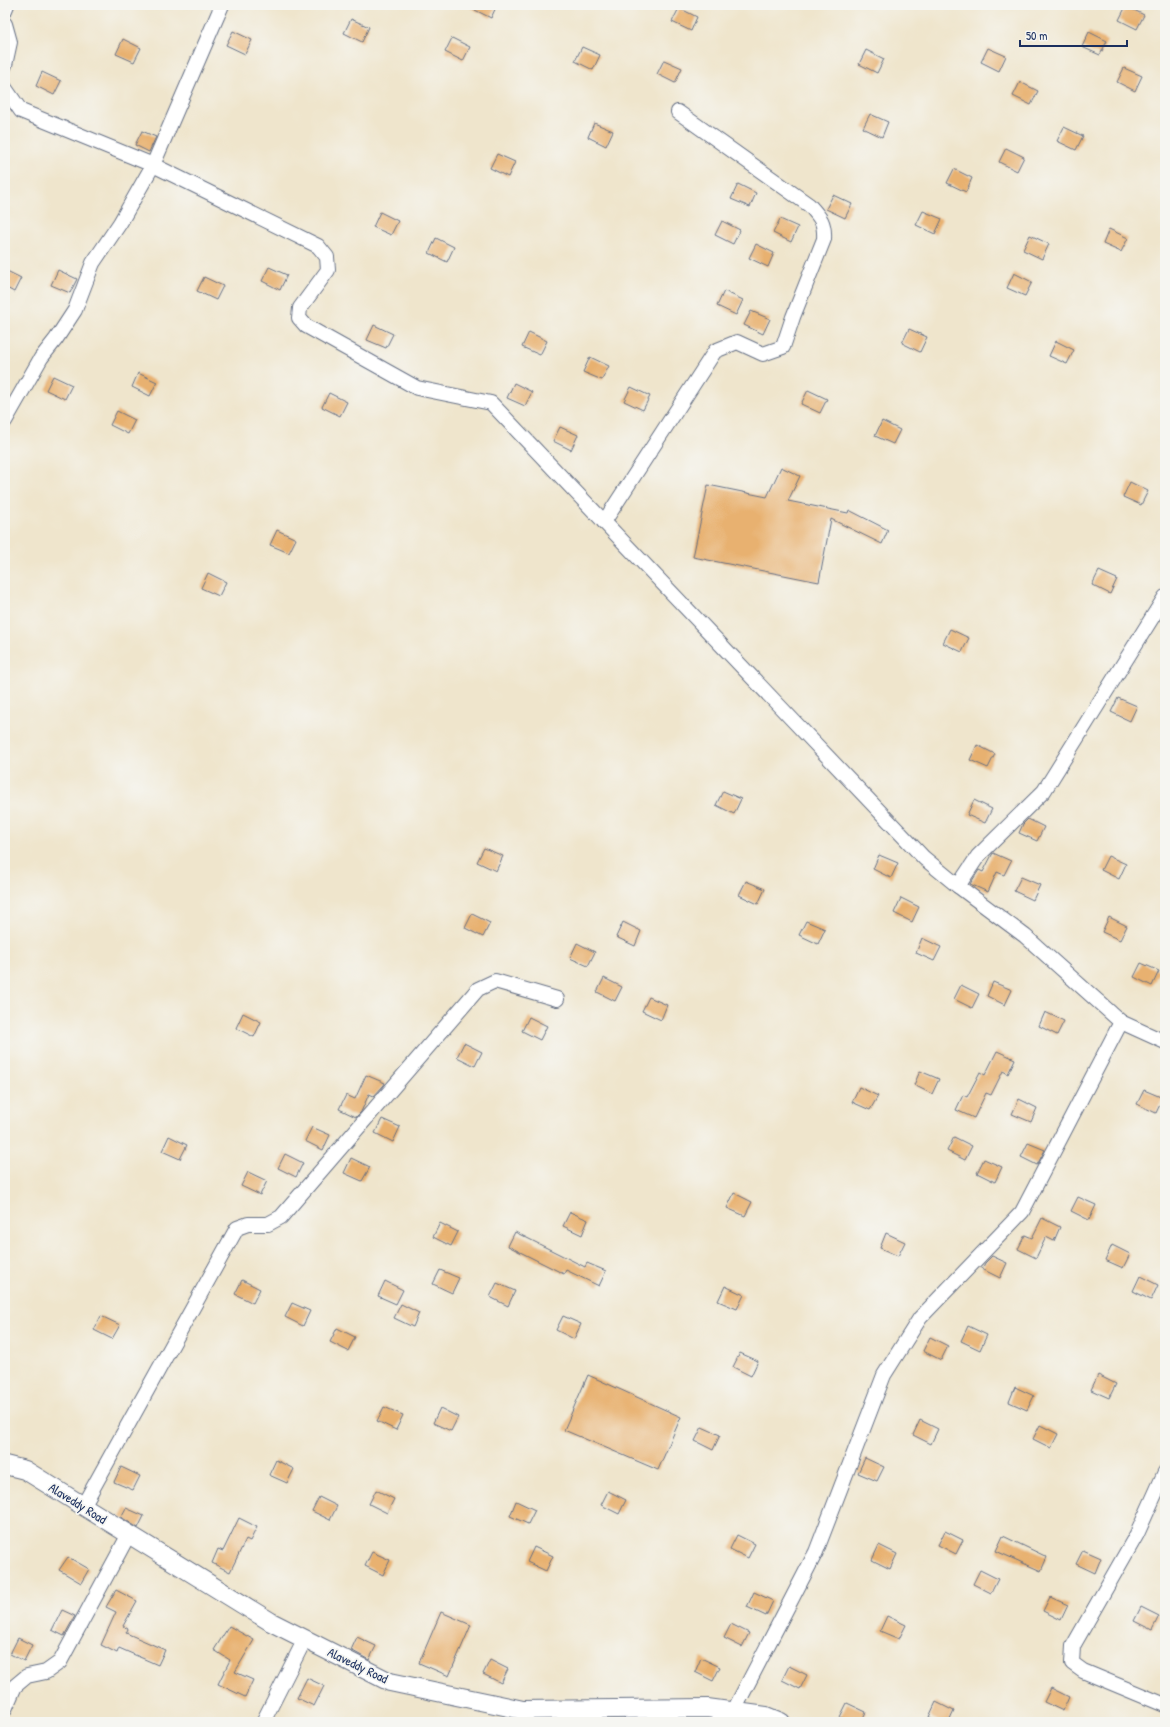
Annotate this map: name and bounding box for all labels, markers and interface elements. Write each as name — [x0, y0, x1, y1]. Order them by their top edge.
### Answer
scale bar — [1020, 22, 1127, 48]
text: 50 m — [1026, 27, 1047, 44]
street label: Alaveddy Road — [46, 1478, 110, 1528]
street label: Alaveddy Road — [325, 1643, 391, 1687]

